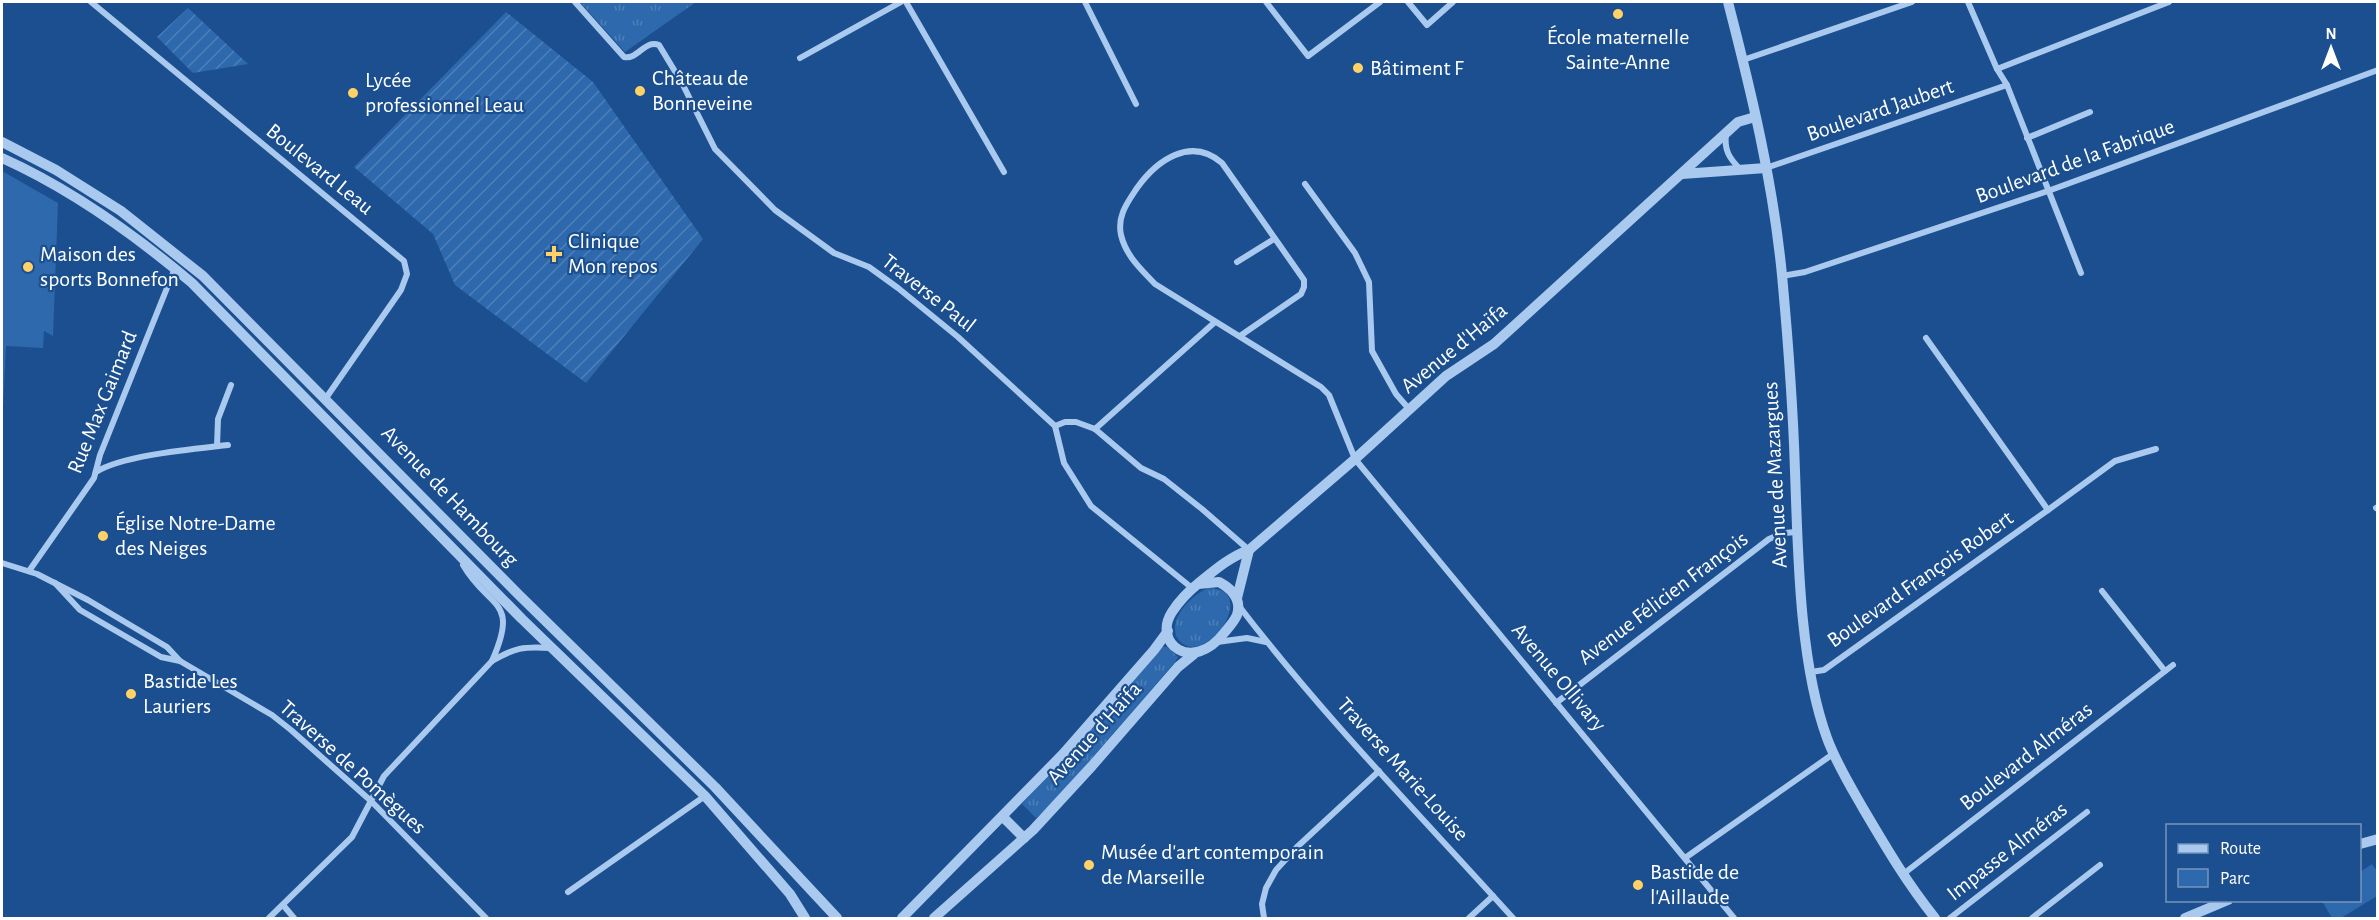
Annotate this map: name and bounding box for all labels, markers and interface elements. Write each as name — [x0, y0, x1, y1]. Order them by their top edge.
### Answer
marker: École maternelle Sainte-Anne — [1611, 7, 1625, 21]
north arrow — [2301, 18, 2361, 78]
place label: École maternelle Sainte-Anne — [1547, 25, 1689, 73]
text: N — [2325, 26, 2337, 42]
place label: Bâtiment F — [1370, 57, 1464, 79]
marker: Bâtiment F — [1351, 61, 1365, 75]
place label: Château de Bonneveine — [652, 67, 753, 114]
place label: Lycée professionnel Leau — [365, 69, 524, 116]
street label: Boulevard Jaubert — [1804, 75, 1956, 145]
marker: Château de Bonneveine — [633, 84, 647, 98]
marker: Lycée professionnel Leau — [346, 86, 360, 100]
street label: Boulevard de la Fabrique — [1973, 115, 2177, 207]
street label: Boulevard Leau — [262, 119, 378, 219]
place label: Clinique Mon repos — [568, 230, 658, 277]
place label: Maison des sports Bonnefon — [40, 243, 179, 290]
marker: Clinique Mon repos — [545, 245, 563, 263]
street label: Traverse Paul — [878, 250, 980, 336]
marker: Maison des sports Bonnefon — [21, 260, 35, 274]
street label: Avenue d'Haïfa — [1397, 299, 1511, 397]
street label: Rue Max Gaimard — [63, 328, 141, 476]
street label: Avenue de Mazargues — [1759, 381, 1791, 569]
street label: Avenue de Hambourg — [377, 421, 523, 571]
street label: Boulevard François Robert — [1823, 507, 2017, 651]
place label: Église Notre-Dame des Neiges — [115, 511, 276, 559]
street label: Avenue Félicien François — [1574, 527, 1752, 669]
marker: Église Notre-Dame des Neiges — [96, 529, 110, 543]
street label: Avenue Ollivary — [1508, 619, 1611, 736]
place label: Bastide Les Lauriers — [143, 670, 238, 717]
street label: Avenue d'Haïfa — [1042, 678, 1146, 788]
marker: Bastide Les Lauriers — [124, 687, 138, 701]
street label: Traverse Marie-Louise — [1333, 693, 1473, 845]
street label: Traverse de Pomègues — [276, 696, 430, 838]
street label: Boulevard Alméras — [1956, 698, 2096, 814]
street label: Impasse Alméras — [1943, 797, 2071, 905]
legend — [2166, 824, 2361, 902]
text: Route — [2220, 840, 2261, 858]
place label: Musée d'art contemporain de Marseille — [1101, 841, 1324, 888]
marker: Musée d'art contemporain de Marseille — [1082, 858, 1096, 872]
place label: Bastide de l'Aillaude — [1650, 861, 1739, 908]
text: Parc — [2220, 870, 2250, 888]
marker: Bastide de l'Aillaude — [1631, 878, 1645, 892]

